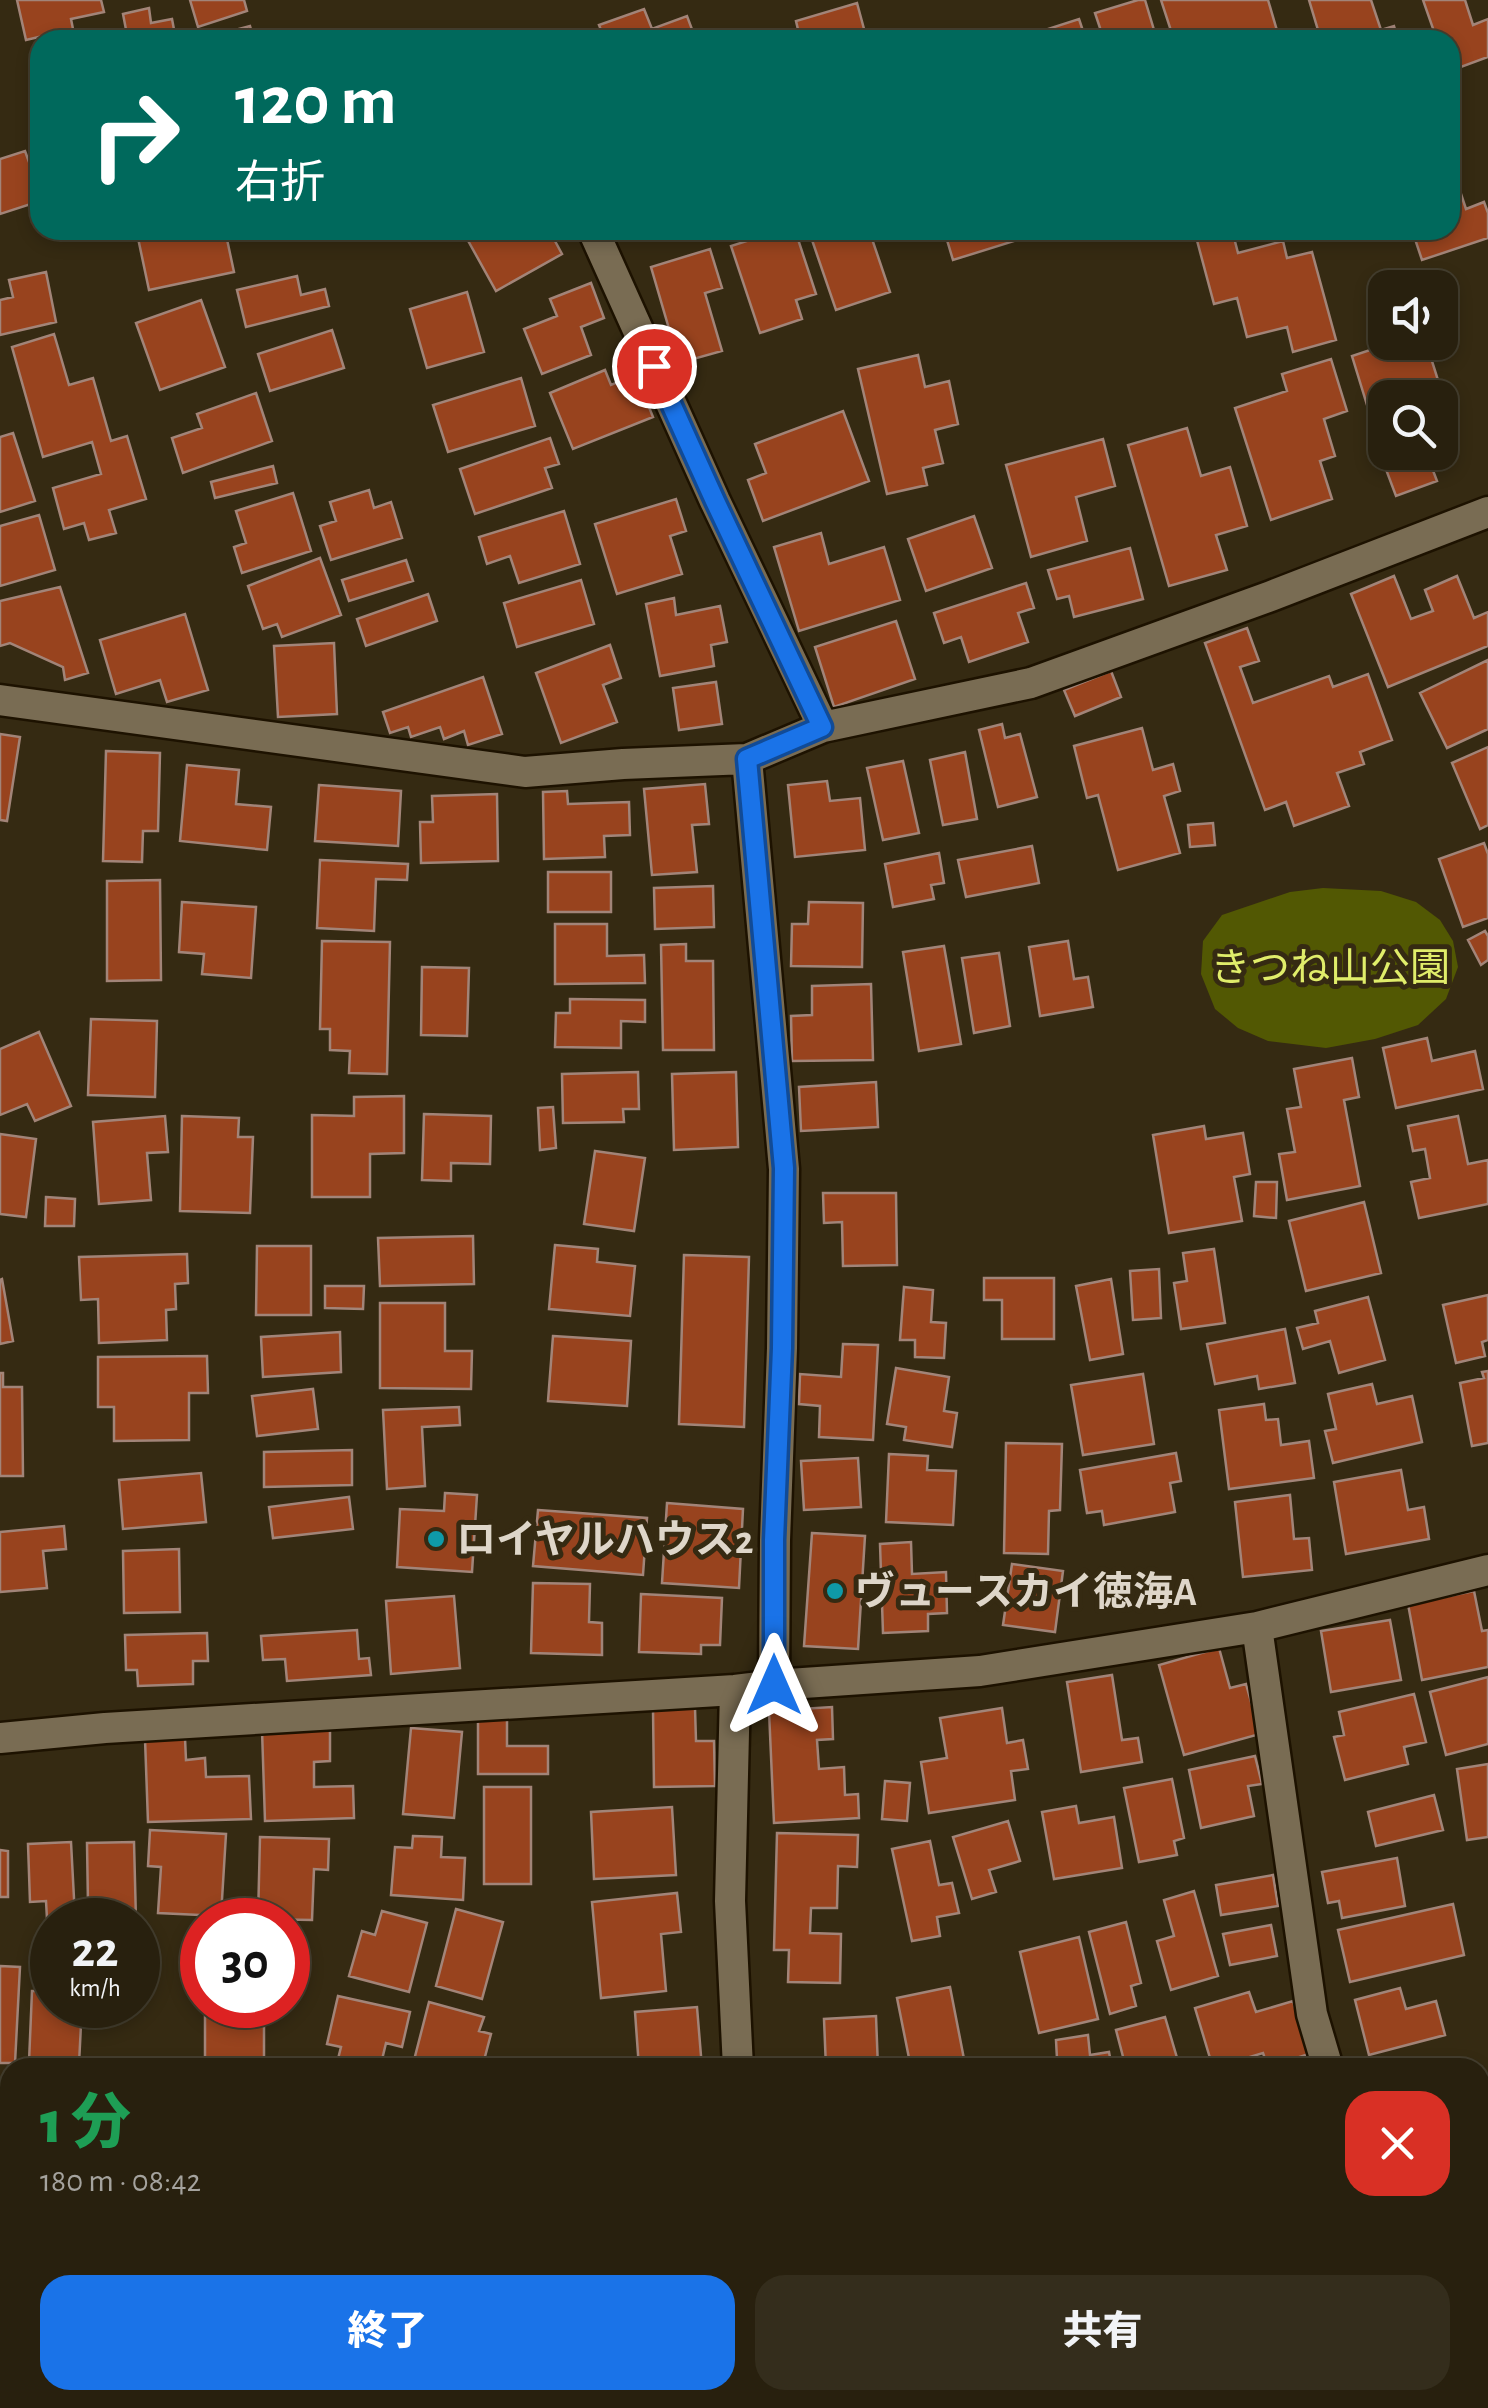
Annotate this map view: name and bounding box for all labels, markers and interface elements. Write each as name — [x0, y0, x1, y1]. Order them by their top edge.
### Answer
text: 120 m — [235, 67, 397, 137]
icon: right — [70, 70, 200, 200]
text: 右折 — [235, 161, 325, 206]
map controls — [1368, 270, 1458, 470]
button: sound — [1368, 270, 1458, 360]
pin — [612, 324, 697, 409]
icon: arrive — [627, 339, 682, 394]
button: search — [1368, 380, 1458, 470]
park label: きつね山公園 — [1210, 948, 1450, 989]
place label: ロイヤルハウス2 — [456, 1520, 754, 1561]
marker: ロイヤルハウス2 — [425, 1528, 447, 1550]
place label: ヴュースカイ徳海A — [855, 1570, 1197, 1613]
marker: ヴュースカイ徳海A — [824, 1580, 846, 1602]
position arrow — [722, 1633, 826, 1737]
speed limit sign: 30 — [180, 1898, 310, 2028]
text: 22 — [71, 1926, 119, 1976]
text: km/h — [69, 1976, 121, 2001]
button: close — [1345, 2091, 1450, 2196]
text: 1 分 — [40, 2094, 131, 2154]
text: 180 m · 08:42 — [40, 2165, 201, 2197]
button: 終了 — [40, 2275, 735, 2390]
button: 共有 — [755, 2275, 1450, 2390]

